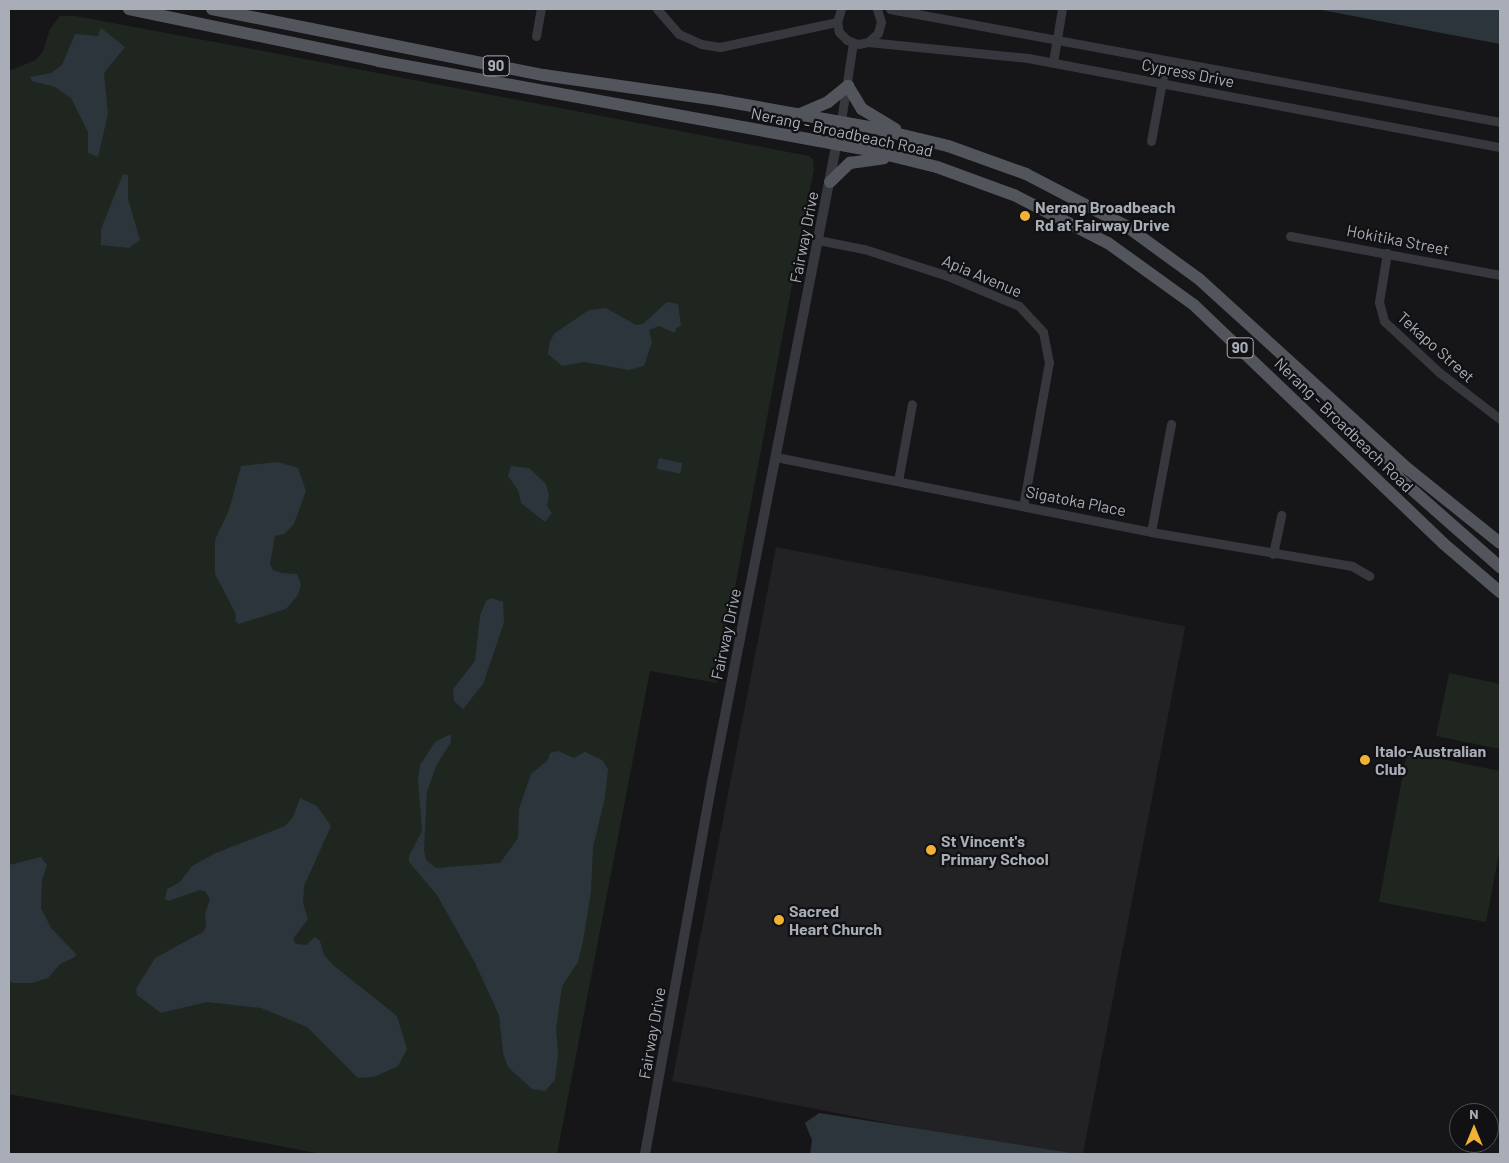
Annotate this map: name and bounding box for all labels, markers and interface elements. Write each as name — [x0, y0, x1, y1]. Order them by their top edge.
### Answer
road number: 90 — [482, 54, 510, 78]
street label: Cypress Drive — [1140, 55, 1236, 91]
street label: Nerang - Broadbeach Road — [749, 103, 935, 161]
street label: Fairway Drive — [786, 190, 822, 284]
place label: Nerang Broadbeach Rd at Fairway Drive — [1035, 197, 1175, 235]
marker: Nerang Broadbeach Rd at Fairway Drive — [1019, 210, 1031, 222]
street label: Hokitika Street — [1345, 221, 1451, 259]
street label: Apia Avenue — [939, 251, 1025, 301]
street label: Tekapo Street — [1394, 307, 1478, 387]
road number: 90 — [1226, 336, 1254, 360]
street label: Nerang - Broadbeach Road — [1271, 354, 1417, 496]
street label: Sigatoka Place — [1024, 482, 1128, 520]
street label: Fairway Drive — [707, 587, 745, 681]
place label: Italo-Australian Club — [1375, 741, 1486, 779]
marker: Italo-Australian Club — [1359, 754, 1371, 766]
place label: St Vincent's Primary School — [941, 831, 1049, 869]
marker: St Vincent's Primary School — [925, 844, 937, 856]
place label: Sacred Heart Church — [789, 901, 882, 939]
marker: Sacred Heart Church — [773, 914, 785, 926]
street label: Fairway Drive — [634, 986, 670, 1080]
north arrow — [1449, 1103, 1499, 1153]
text: N — [1469, 1105, 1479, 1122]

